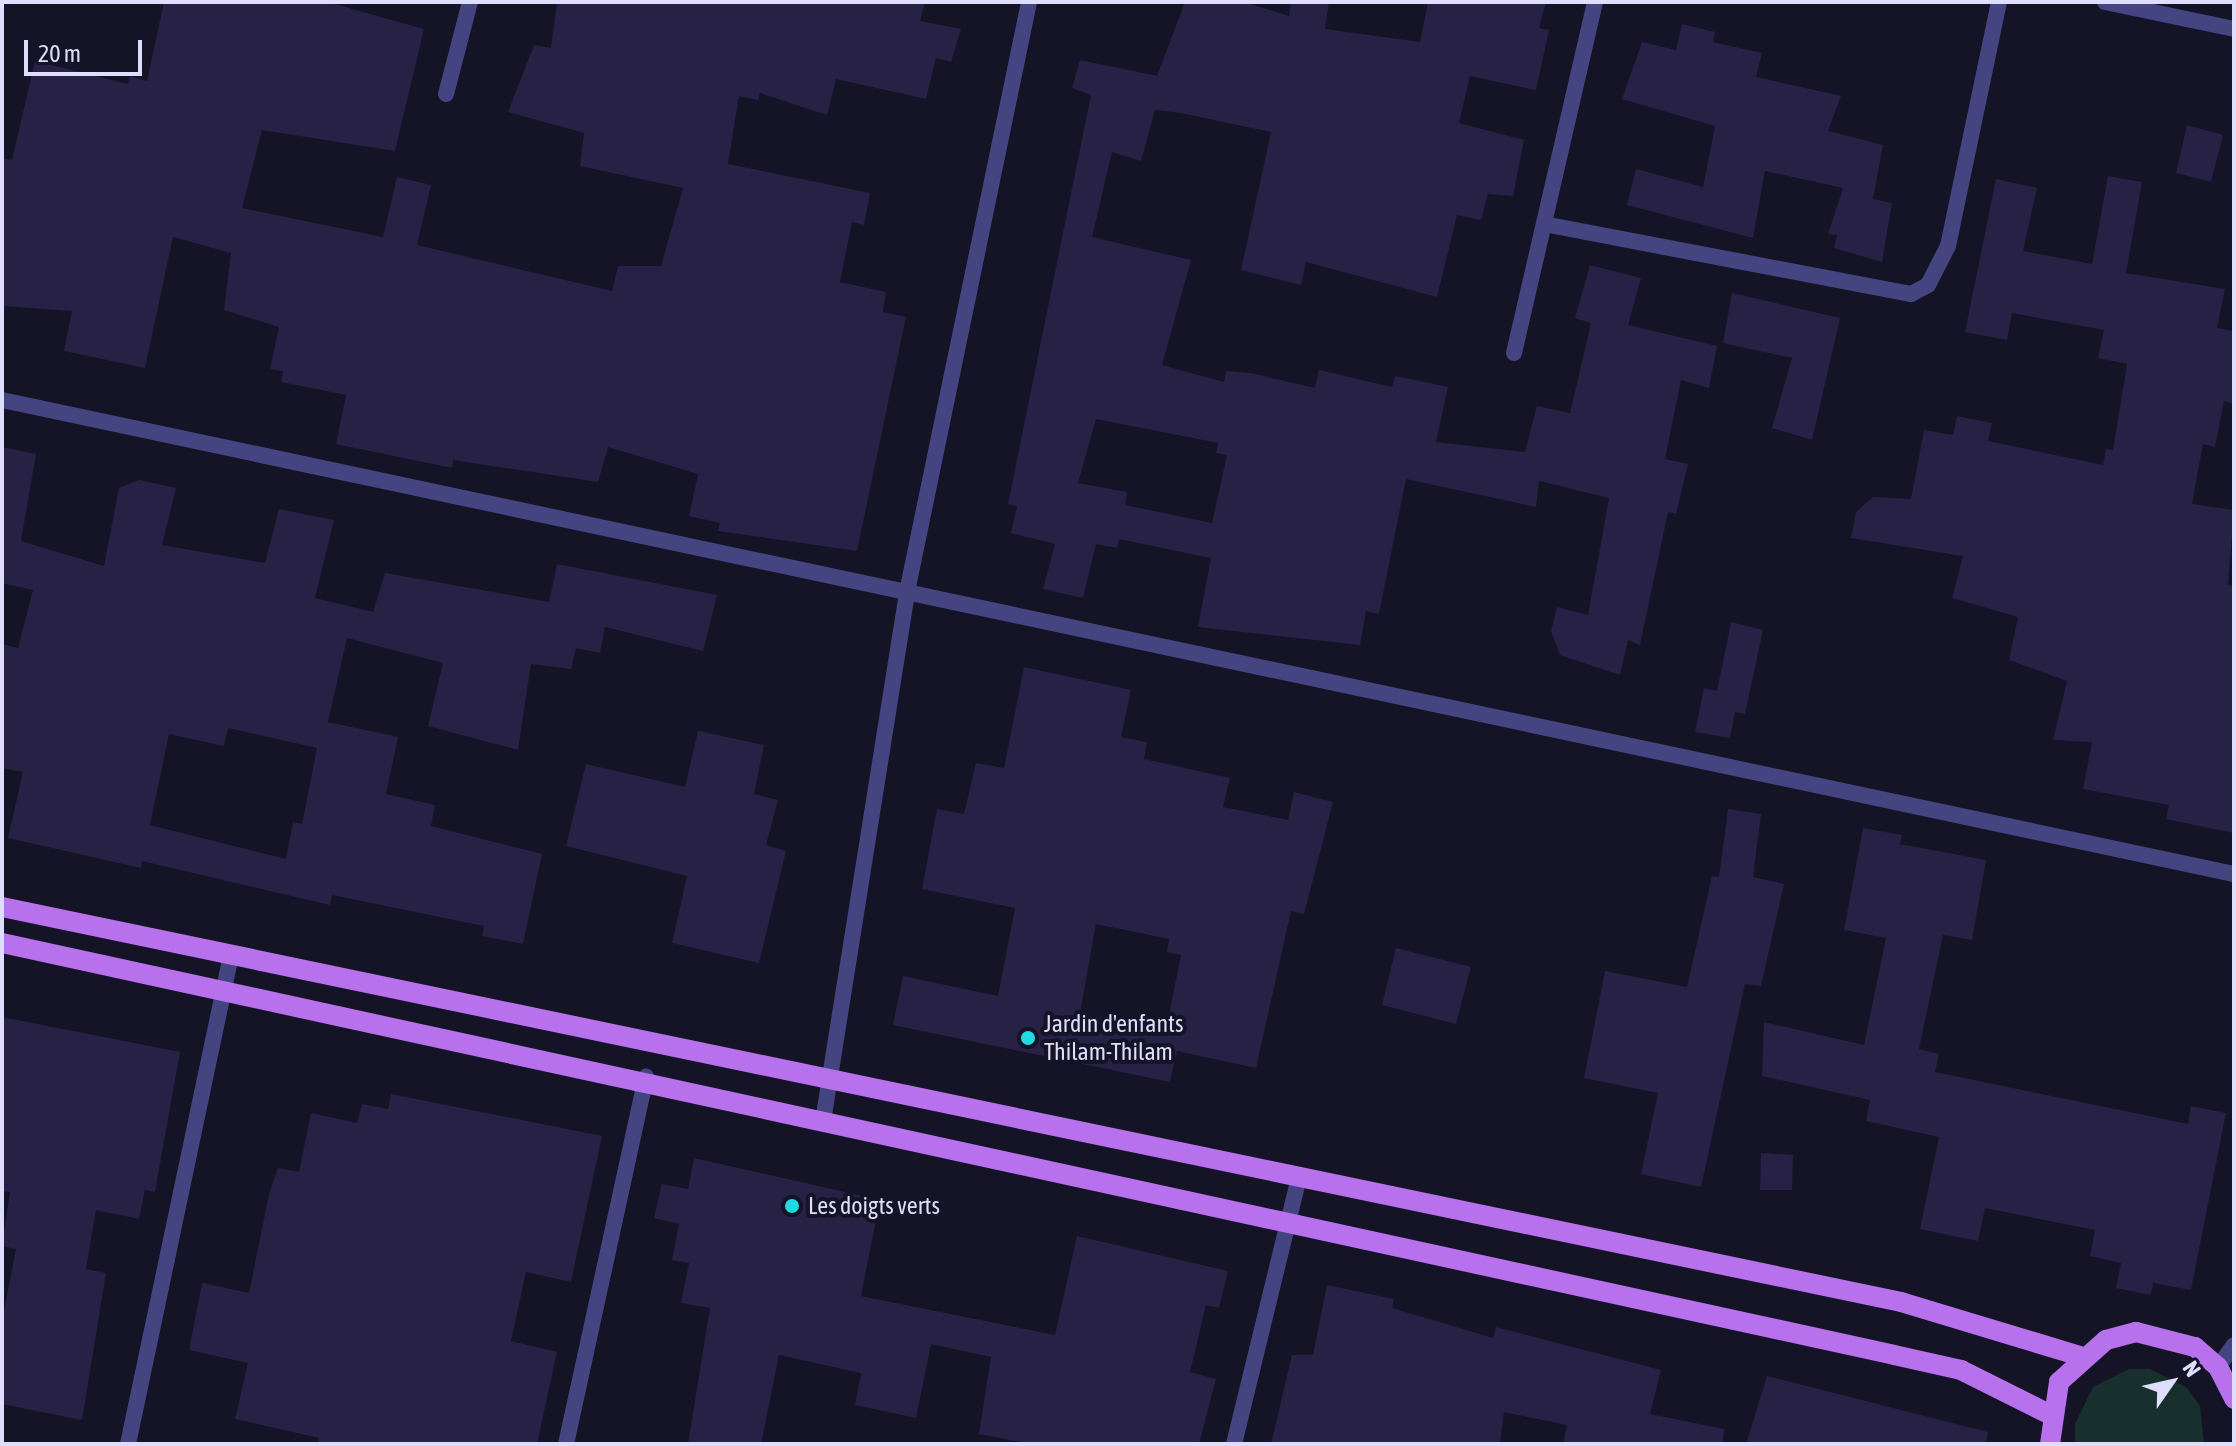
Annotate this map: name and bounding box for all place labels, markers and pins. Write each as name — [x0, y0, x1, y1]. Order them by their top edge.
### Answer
place label: Jardin d'enfants Thilam-Thilam — [1044, 1010, 1183, 1066]
marker: Jardin d'enfants Thilam-Thilam — [1019, 1029, 1037, 1047]
place label: Les doigts verts — [808, 1192, 940, 1220]
marker: Les doigts verts — [783, 1197, 801, 1215]

